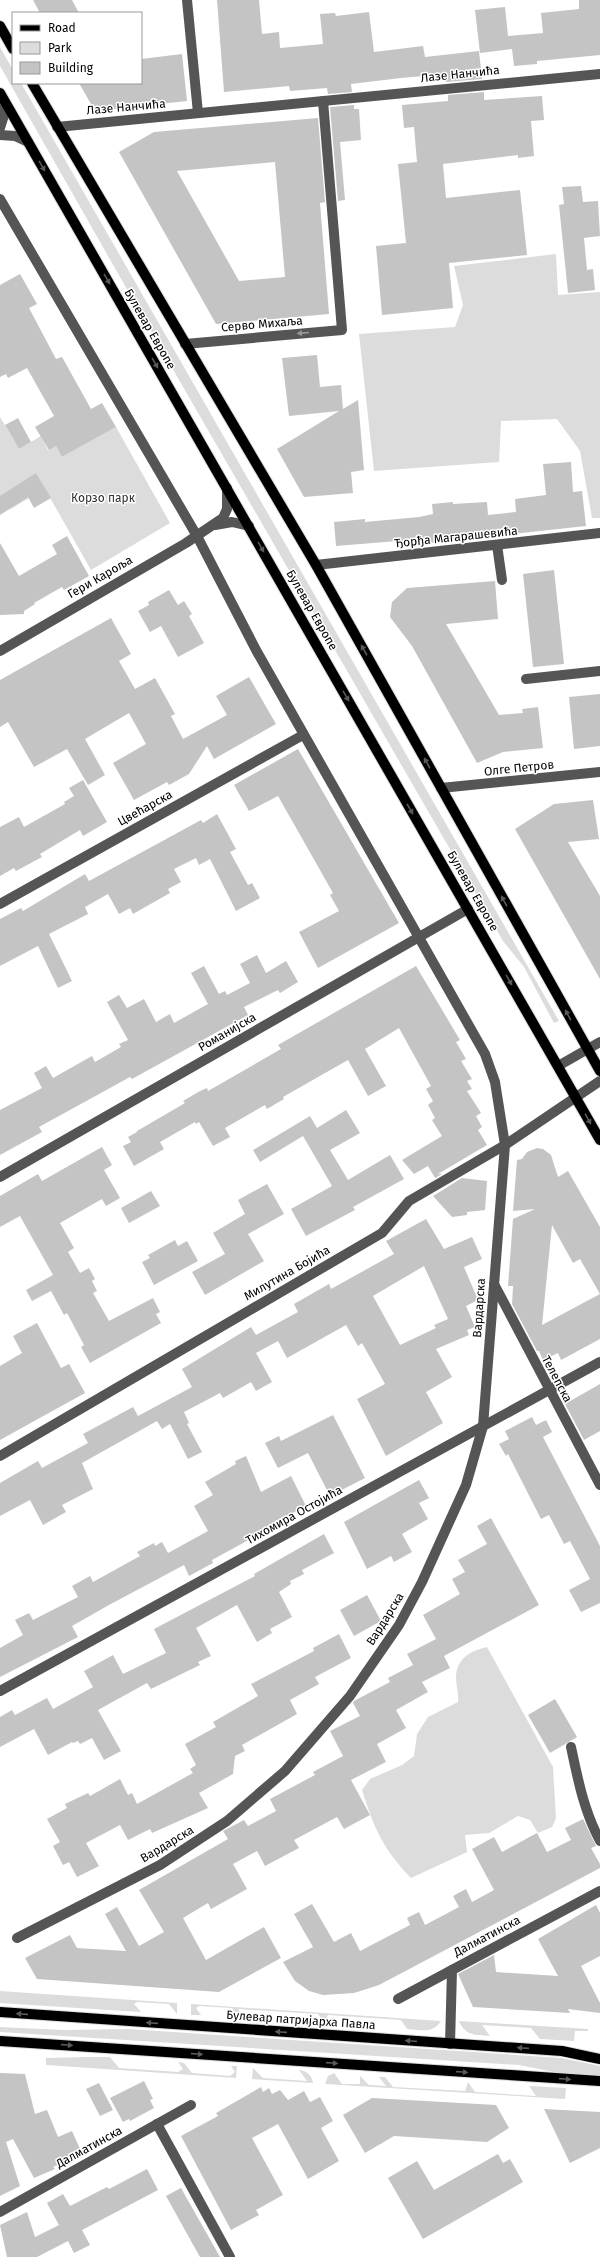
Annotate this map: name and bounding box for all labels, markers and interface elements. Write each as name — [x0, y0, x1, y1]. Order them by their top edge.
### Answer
legend — [12, 12, 142, 84]
text: Road — [48, 21, 76, 35]
text: Park — [48, 41, 72, 55]
text: Building — [48, 61, 94, 75]
street label: Лазе Нанчића — [420, 63, 500, 85]
street label: Лазе Нанчића — [86, 97, 166, 117]
one-way arrow — [38, 160, 45, 172]
one-way arrow — [103, 273, 110, 285]
street label: Булевар Европе — [121, 286, 179, 372]
street label: Серво Михаља — [221, 313, 303, 335]
one-way arrow — [297, 330, 309, 336]
one-way arrow — [152, 357, 159, 369]
park label: Корзо парк — [71, 491, 136, 505]
street label: Ђорђа Магарашевића — [394, 524, 518, 550]
one-way arrow — [257, 541, 264, 553]
street label: Гери Кароља — [65, 553, 135, 601]
street label: Булевар Европе — [283, 567, 341, 653]
one-way arrow — [360, 644, 367, 656]
one-way arrow — [343, 690, 349, 702]
street label: Олге Петров — [483, 757, 555, 779]
one-way arrow — [424, 758, 431, 769]
street label: Цвећарска — [115, 787, 175, 829]
one-way arrow — [407, 803, 414, 815]
street label: Булевар Европе — [444, 848, 502, 934]
one-way arrow — [501, 895, 508, 907]
one-way arrow — [505, 974, 512, 986]
one-way arrow — [564, 1009, 571, 1021]
street label: Романијска — [196, 1010, 258, 1054]
one-way arrow — [584, 1113, 591, 1125]
street label: Милутина Бојића — [242, 1243, 332, 1303]
street label: Вардарска — [470, 1278, 488, 1338]
street label: Телепска — [539, 1353, 575, 1405]
street label: Тихомира Остојића — [243, 1483, 345, 1547]
street label: Вардарска — [363, 1590, 407, 1648]
street label: Вардарска — [138, 1823, 196, 1865]
street label: Далматинска — [451, 1913, 523, 1960]
street label: Булевар патријарха Павла — [226, 2008, 376, 2032]
one-way arrow — [16, 2010, 28, 2017]
one-way arrow — [146, 2019, 158, 2026]
one-way arrow — [275, 2028, 287, 2035]
one-way arrow — [405, 2037, 417, 2044]
one-way arrow — [61, 2042, 73, 2049]
one-way arrow — [517, 2045, 529, 2052]
one-way arrow — [191, 2050, 203, 2057]
one-way arrow — [326, 2060, 339, 2066]
one-way arrow — [456, 2068, 468, 2075]
one-way arrow — [559, 2075, 571, 2082]
street label: Далматинска — [53, 2123, 124, 2171]

